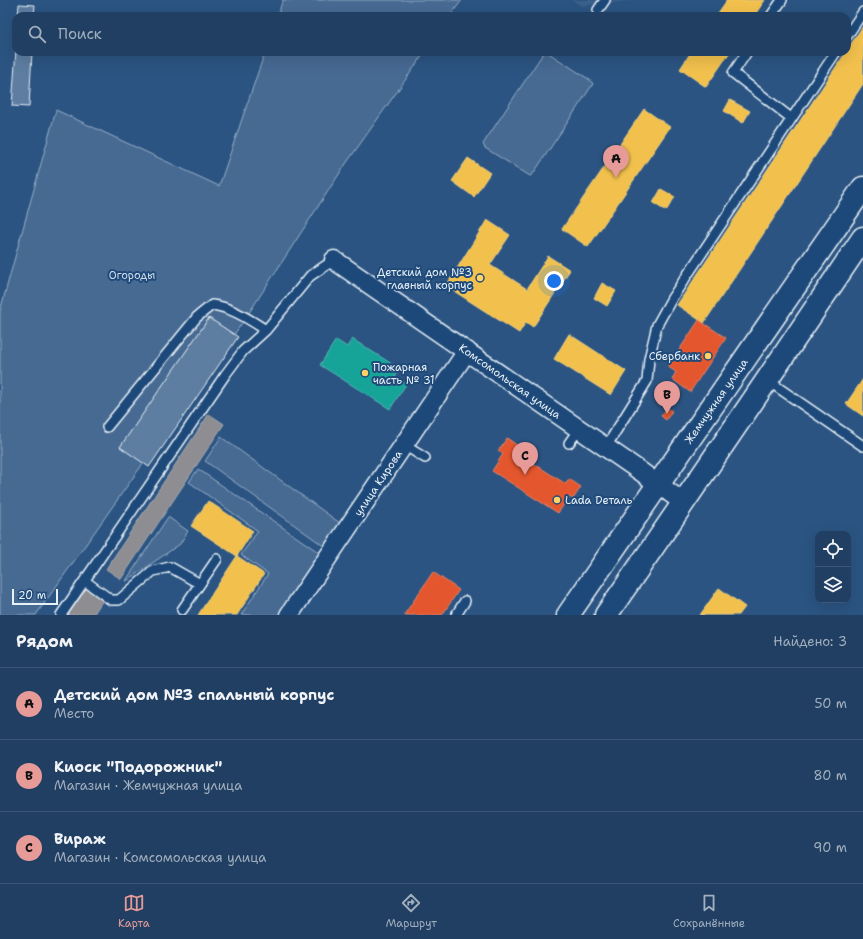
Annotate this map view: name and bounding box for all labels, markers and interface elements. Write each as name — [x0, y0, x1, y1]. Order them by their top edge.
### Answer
search box — [12, 12, 851, 56]
icon: search — [26, 23, 48, 45]
text: Поиск — [58, 24, 102, 44]
pin: A — [603, 145, 629, 178]
place label: Детский дом №3 главный корпус — [377, 265, 472, 293]
park label: Огороды — [109, 268, 155, 283]
your location — [544, 271, 564, 291]
marker: Детский дом №3 главный корпус — [475, 273, 485, 283]
street label: Комсомольская улица — [456, 340, 564, 422]
place label: Сбербанк — [649, 349, 700, 364]
marker: Сбербанк — [703, 351, 713, 361]
street label: Жемчужная улица — [681, 356, 752, 447]
place label: Пожарная часть № 31 — [373, 360, 435, 388]
marker: Пожарная часть № 31 — [360, 368, 370, 378]
pin: B — [654, 381, 680, 414]
pin: C — [512, 442, 538, 475]
street label: улица Кирова — [351, 447, 406, 519]
place label: Lada Dеталь — [565, 493, 633, 508]
marker: Lada Dеталь — [552, 495, 562, 505]
map controls — [815, 531, 851, 603]
button: locate — [815, 531, 851, 567]
button: layers — [815, 567, 851, 603]
scale bar — [12, 587, 58, 606]
text: 20 m — [18, 588, 46, 603]
text: Рядом — [16, 630, 73, 652]
text: Найдено: 3 — [773, 633, 847, 650]
text: Детский дом №3 спальный корпус — [54, 685, 334, 705]
text: A — [24, 695, 34, 712]
text: 50 m — [814, 695, 847, 712]
text: Место — [54, 705, 94, 722]
text: Киоск "Подорожник" — [54, 757, 222, 777]
text: B — [25, 767, 33, 784]
text: 80 m — [813, 767, 847, 784]
text: Магазин · Жемчужная улица — [54, 777, 242, 794]
text: Вираж — [54, 829, 106, 849]
text: C — [25, 839, 33, 856]
text: 90 m — [813, 839, 847, 856]
text: Магазин · Комсомольская улица — [54, 849, 266, 866]
tab: Карта — [118, 892, 150, 931]
tab: Маршрут — [386, 892, 437, 931]
tab: Сохранённые — [673, 892, 745, 931]

